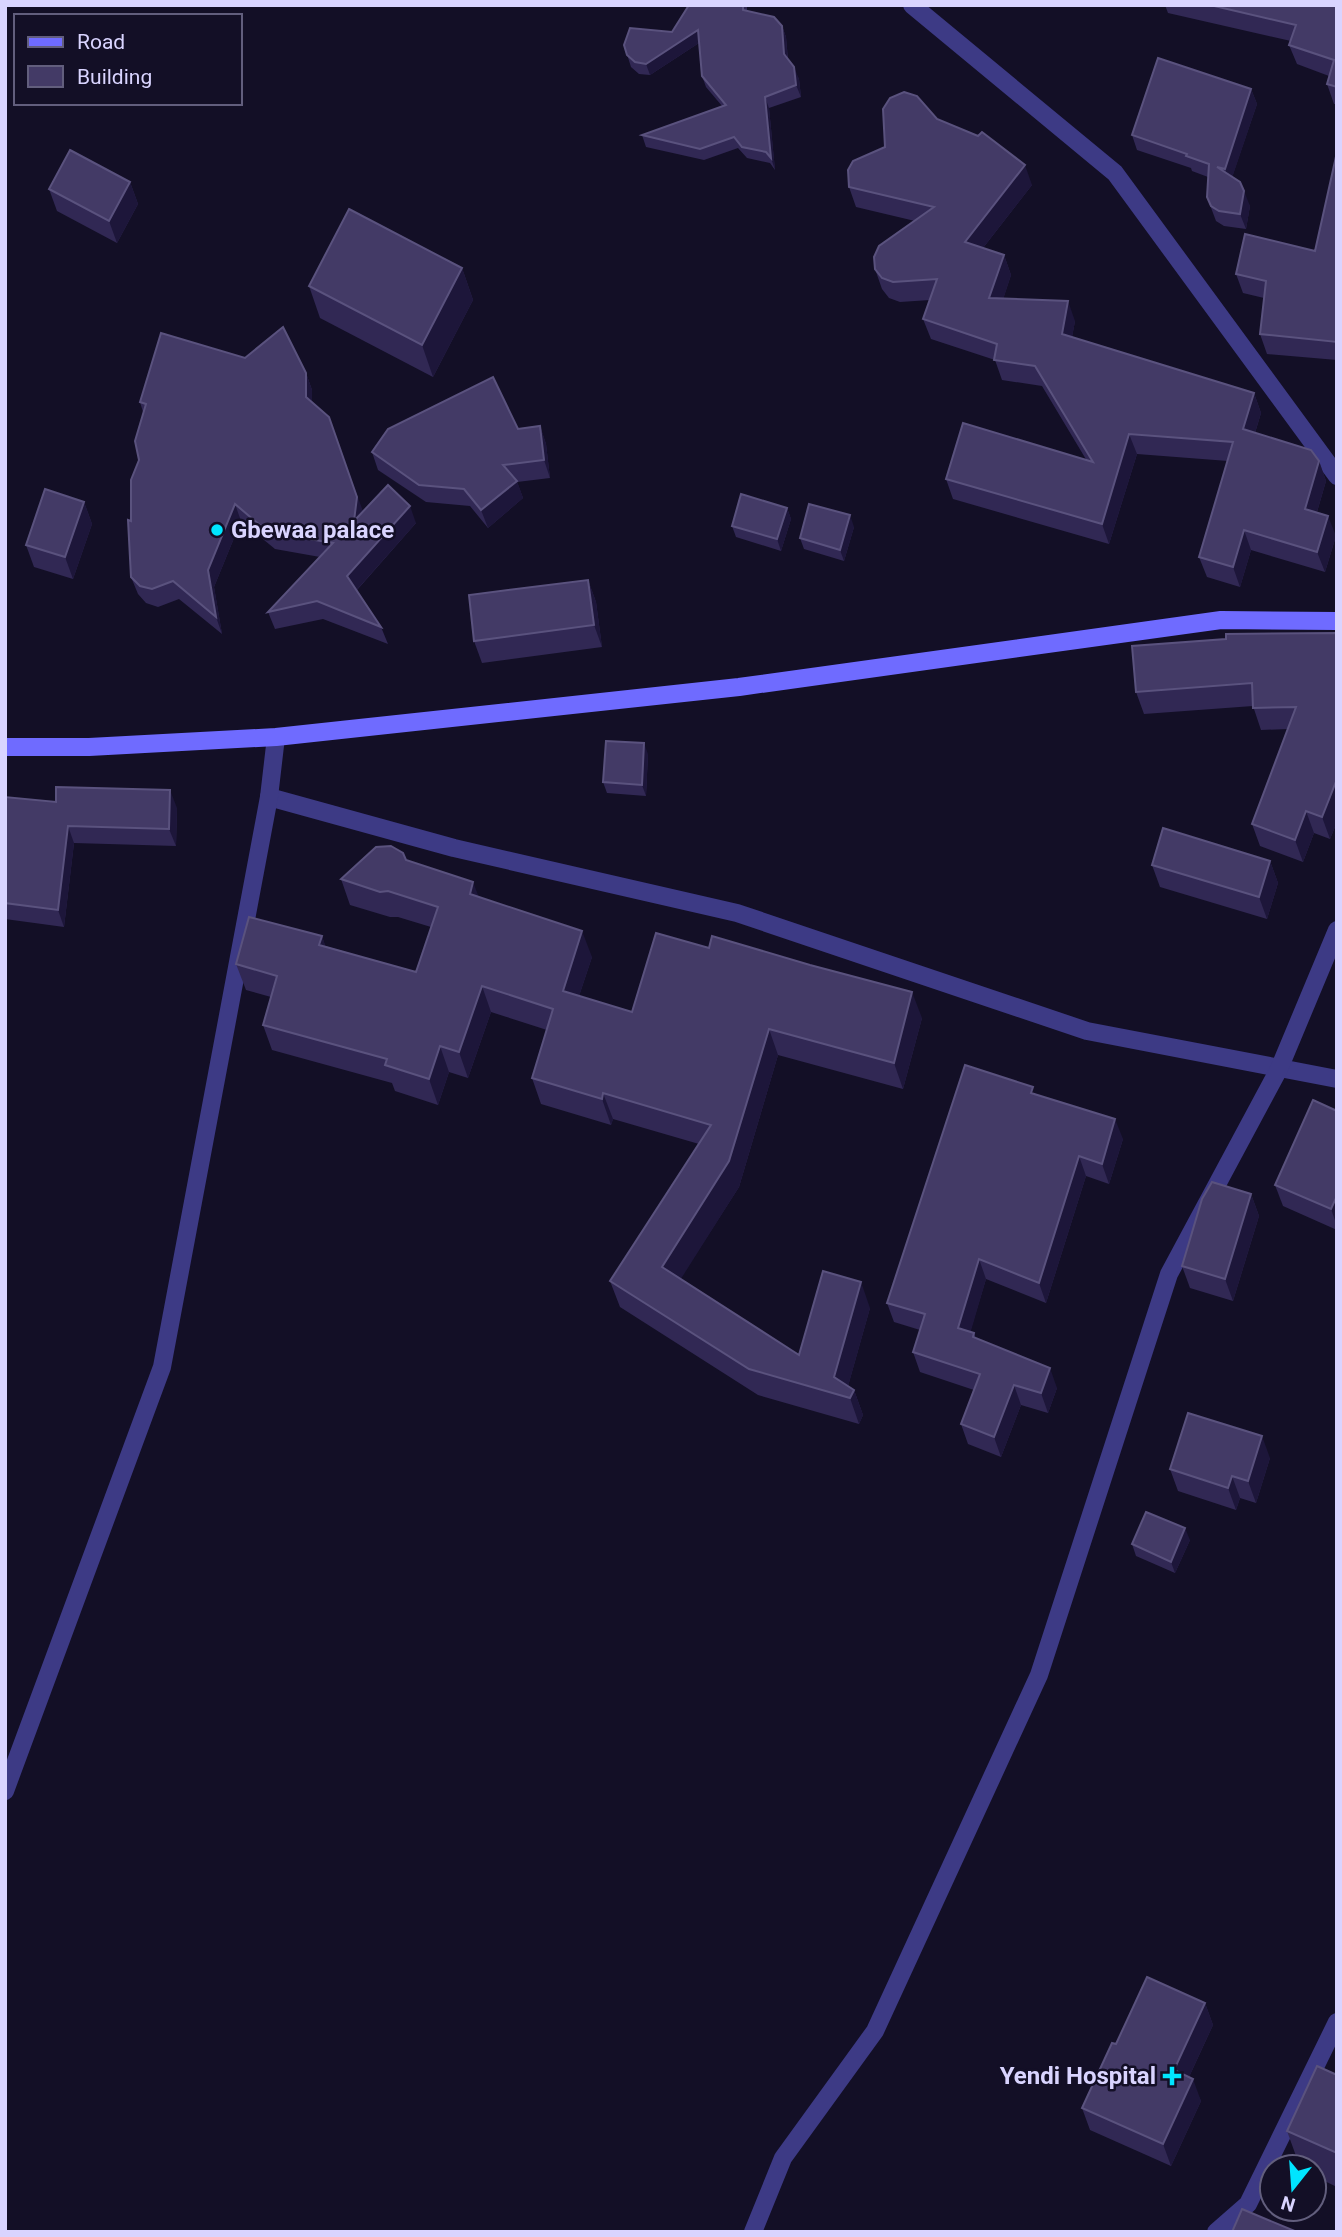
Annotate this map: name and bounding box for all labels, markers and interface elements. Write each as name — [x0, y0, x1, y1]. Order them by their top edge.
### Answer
legend — [14, 14, 242, 105]
text: Road — [77, 30, 125, 54]
text: Building — [77, 65, 152, 89]
place label: Gbewaa palace — [231, 516, 394, 544]
marker: Gbewaa palace — [209, 522, 225, 538]
place label: Yendi Hospital — [1000, 2062, 1156, 2090]
marker: Yendi Hospital — [1162, 2066, 1182, 2086]
north arrow — [1258, 2153, 1328, 2223]
text: N — [1278, 2191, 1298, 2217]

